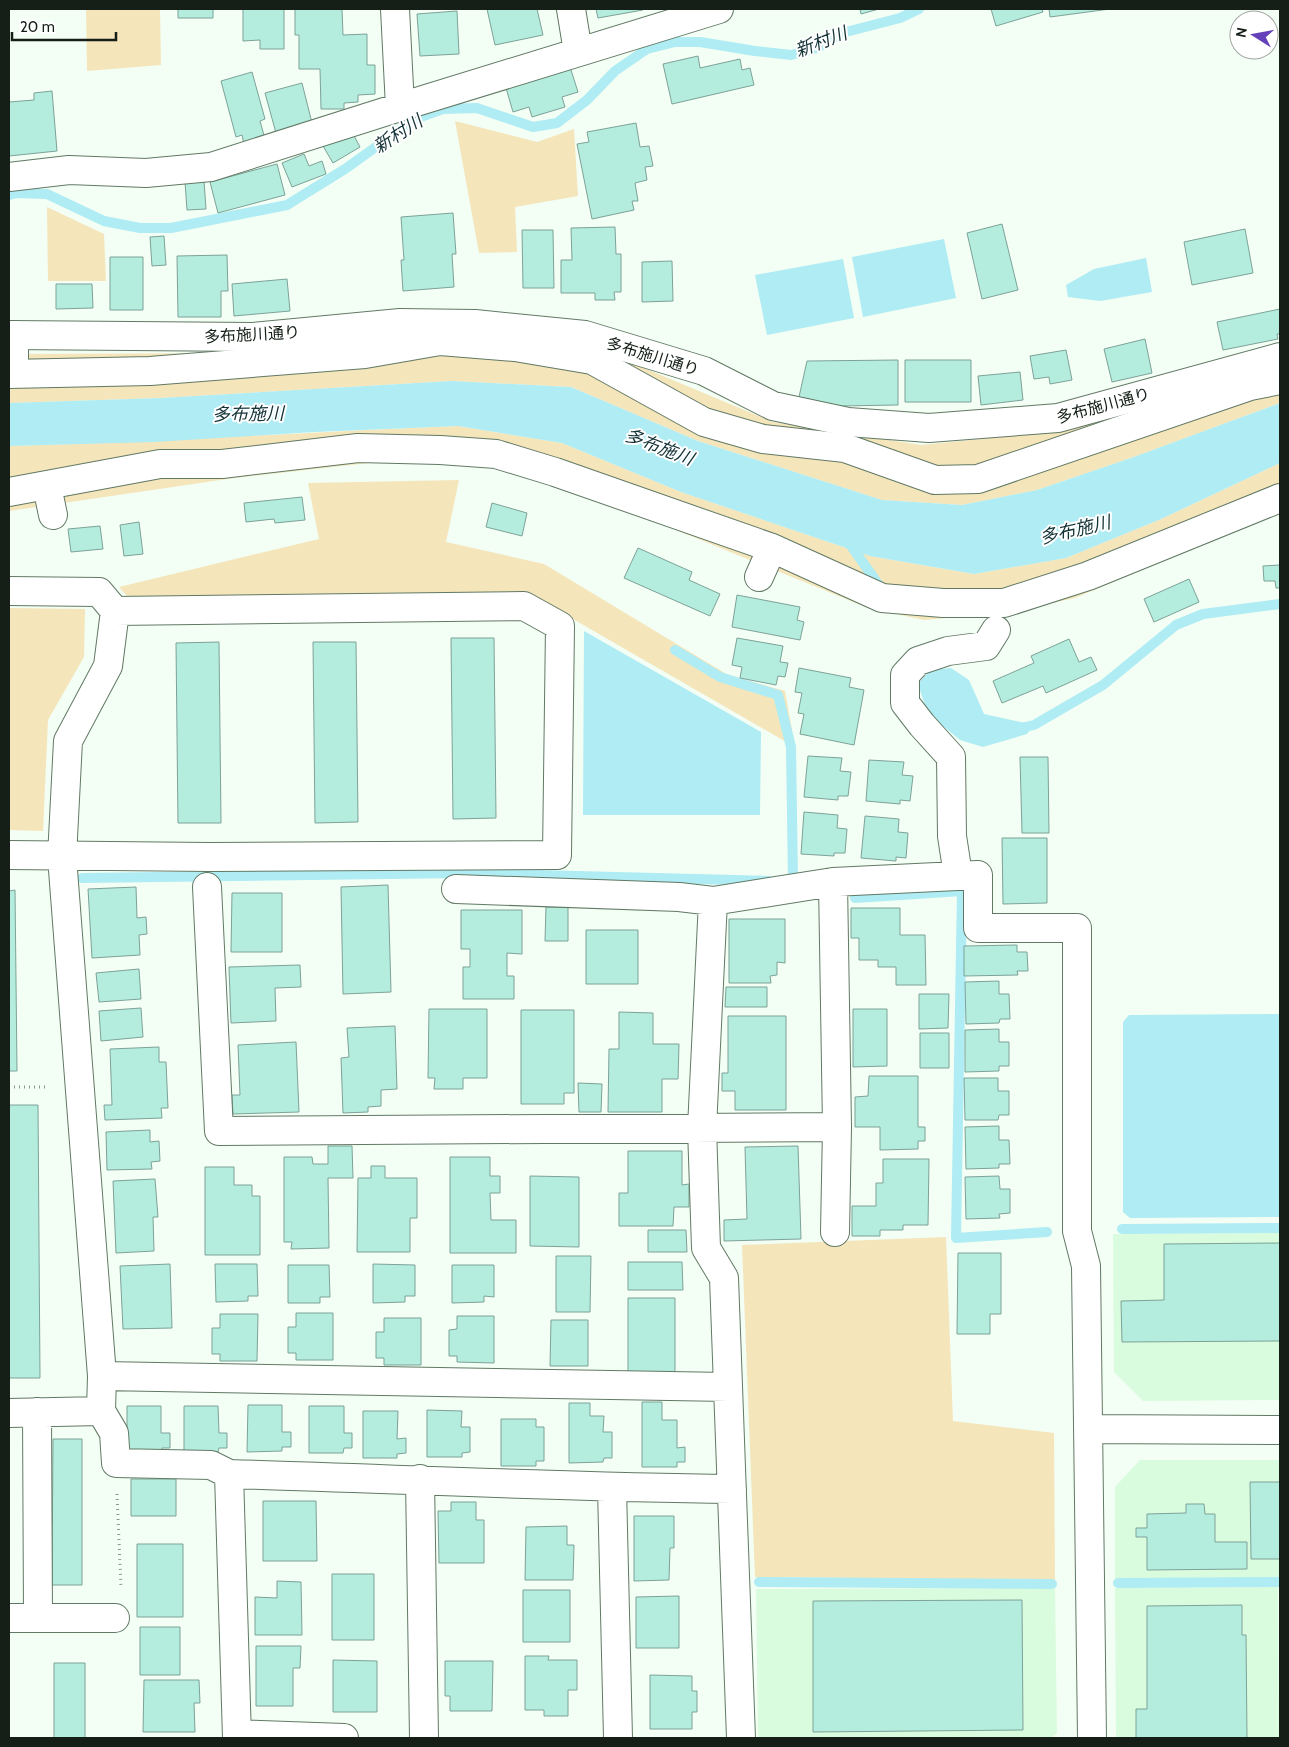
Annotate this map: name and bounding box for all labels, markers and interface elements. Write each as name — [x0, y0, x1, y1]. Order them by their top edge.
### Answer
scale bar — [12, 10, 116, 42]
north arrow — [1229, 10, 1279, 60]
text: 20 m — [20, 18, 55, 36]
water label: 新村川 — [792, 21, 852, 62]
text: N — [1231, 26, 1251, 39]
water label: 新村川 — [369, 109, 428, 158]
street label: 多布施川通り — [204, 322, 300, 346]
street label: 多布施川通り — [604, 333, 702, 380]
street label: 多布施川通り — [1054, 384, 1152, 427]
water label: 多布施川 — [212, 402, 286, 426]
water label: 多布施川 — [621, 424, 698, 471]
water label: 多布施川 — [1037, 511, 1115, 549]

